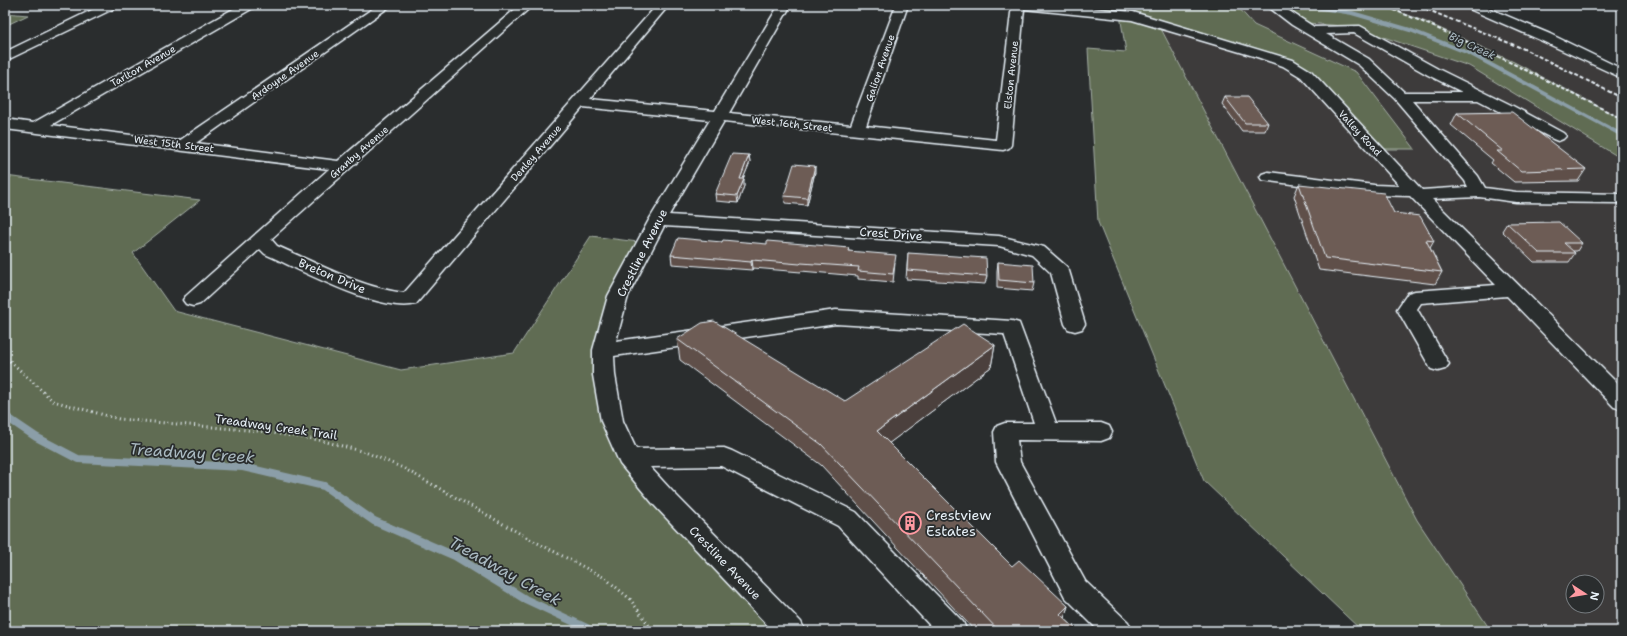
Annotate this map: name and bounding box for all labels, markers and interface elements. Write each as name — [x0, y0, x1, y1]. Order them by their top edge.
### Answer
water label: Big Creek — [1446, 29, 1498, 64]
street label: Galion Avenue — [862, 32, 898, 103]
street label: Elston Avenue — [1001, 40, 1021, 110]
street label: Tarlton Avenue — [108, 42, 178, 90]
street label: Ardoyne Avenue — [249, 47, 322, 103]
street label: Valley Road — [1336, 107, 1385, 159]
street label: West 16th Street — [751, 113, 833, 135]
street label: Denley Avenue — [508, 122, 564, 184]
street label: Granby Avenue — [327, 123, 392, 181]
street label: West 15th Street — [133, 133, 215, 155]
street label: Crestline Avenue — [613, 206, 671, 300]
street label: Crest Drive — [859, 224, 923, 244]
street label: Breton Drive — [296, 255, 368, 297]
street label: Treadway Creek Trail — [214, 411, 339, 444]
water label: Treadway Creek — [129, 438, 255, 468]
place label: Crestview Estates — [926, 506, 991, 540]
building icon: Crestview Estates — [897, 510, 923, 536]
street label: Crestline Avenue — [686, 523, 764, 603]
water label: Treadway Creek — [445, 531, 565, 611]
north arrow — [1565, 574, 1605, 614]
text: N — [1586, 590, 1603, 602]

